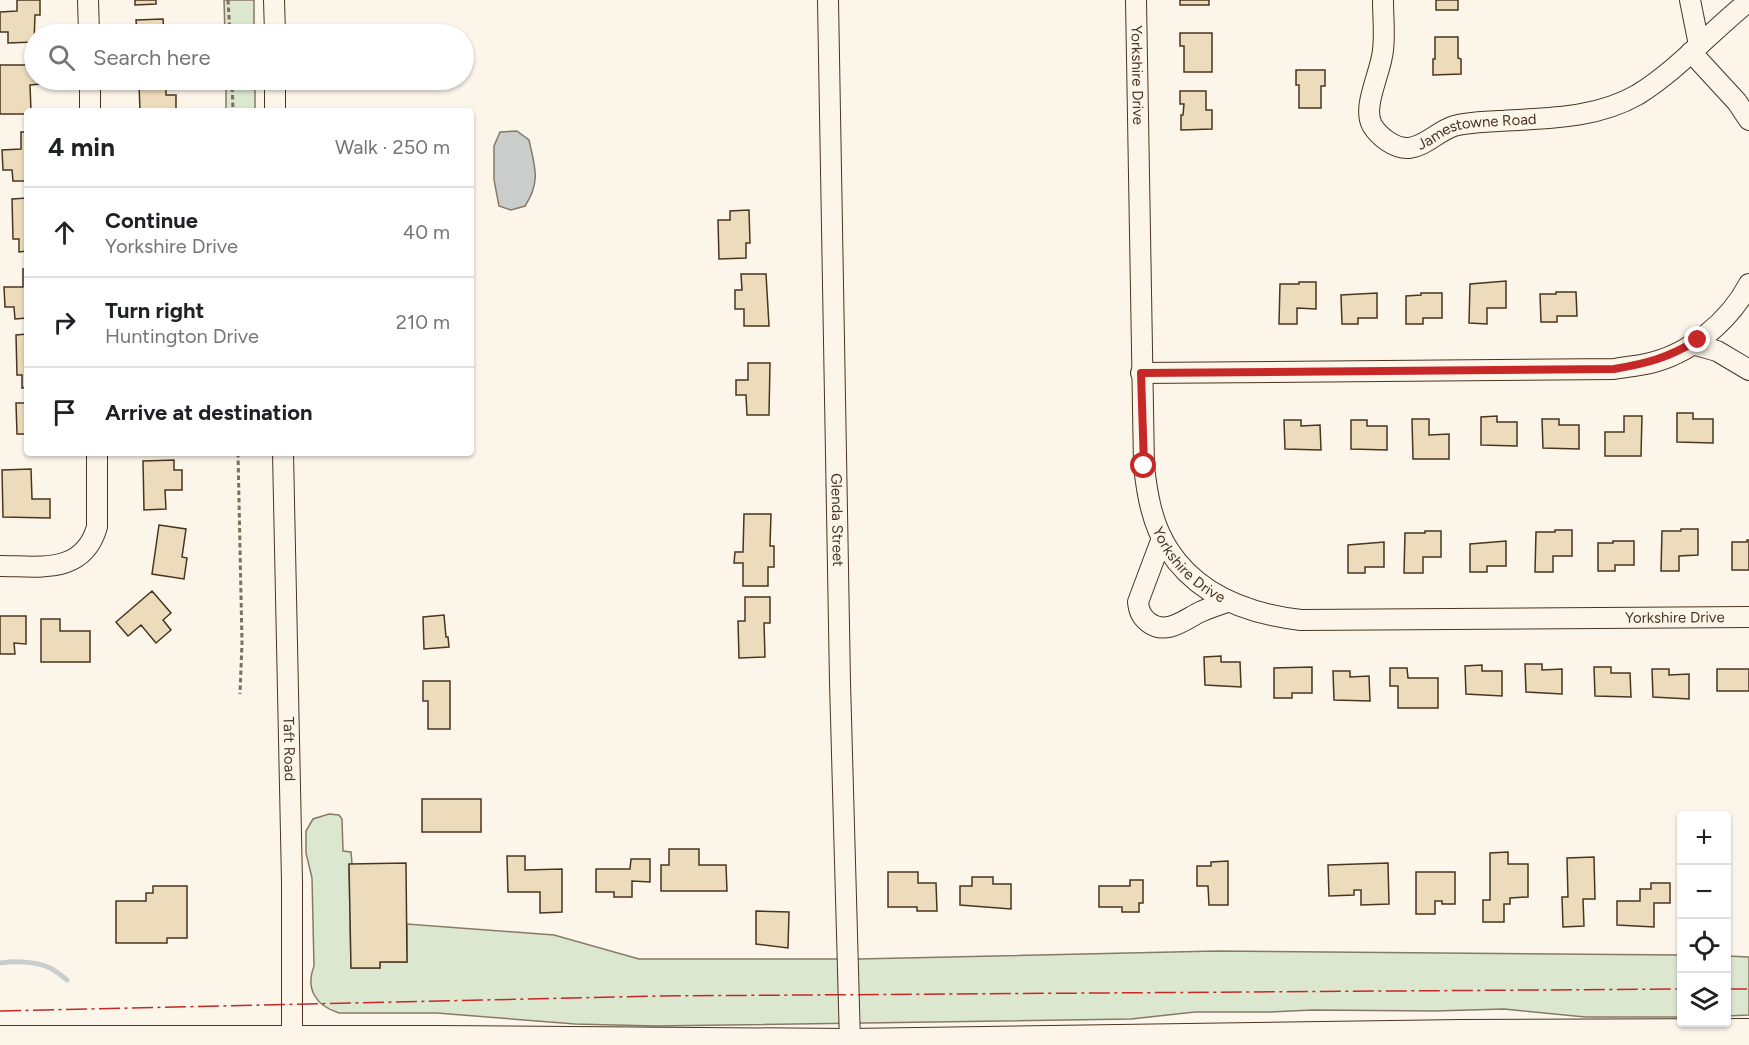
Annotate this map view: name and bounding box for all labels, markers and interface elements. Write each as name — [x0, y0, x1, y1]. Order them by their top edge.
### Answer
search box — [24, 24, 474, 90]
street label: Yorkshire Drive — [1127, 25, 1147, 125]
icon: search — [45, 41, 78, 74]
text: Search here — [93, 44, 211, 71]
street label: Jamestowne Road — [1414, 110, 1537, 154]
text: 4 min — [48, 131, 115, 163]
text: Walk · 250 m — [335, 135, 450, 159]
text: Continue — [105, 207, 198, 234]
icon: ahead — [48, 216, 81, 249]
text: 40 m — [403, 220, 450, 244]
text: Yorkshire Drive — [105, 234, 238, 258]
text: Turn right — [105, 297, 204, 324]
icon: right — [48, 306, 81, 339]
text: 210 m — [396, 310, 450, 334]
text: Huntington Drive — [105, 324, 259, 348]
route end — [1684, 326, 1710, 352]
icon: arrive — [48, 396, 81, 429]
text: Arrive at destination — [105, 399, 313, 426]
route start — [1130, 452, 1156, 478]
street label: Glenda Street — [827, 473, 847, 567]
street label: Yorkshire Drive — [1149, 524, 1228, 607]
street label: Yorkshire Drive — [1625, 608, 1725, 627]
street label: Taft Road — [280, 717, 299, 781]
map controls — [1677, 811, 1731, 1027]
button: + — [1677, 811, 1731, 865]
button: − — [1677, 865, 1731, 919]
button: locate — [1677, 919, 1731, 973]
button: layers — [1677, 973, 1731, 1027]

